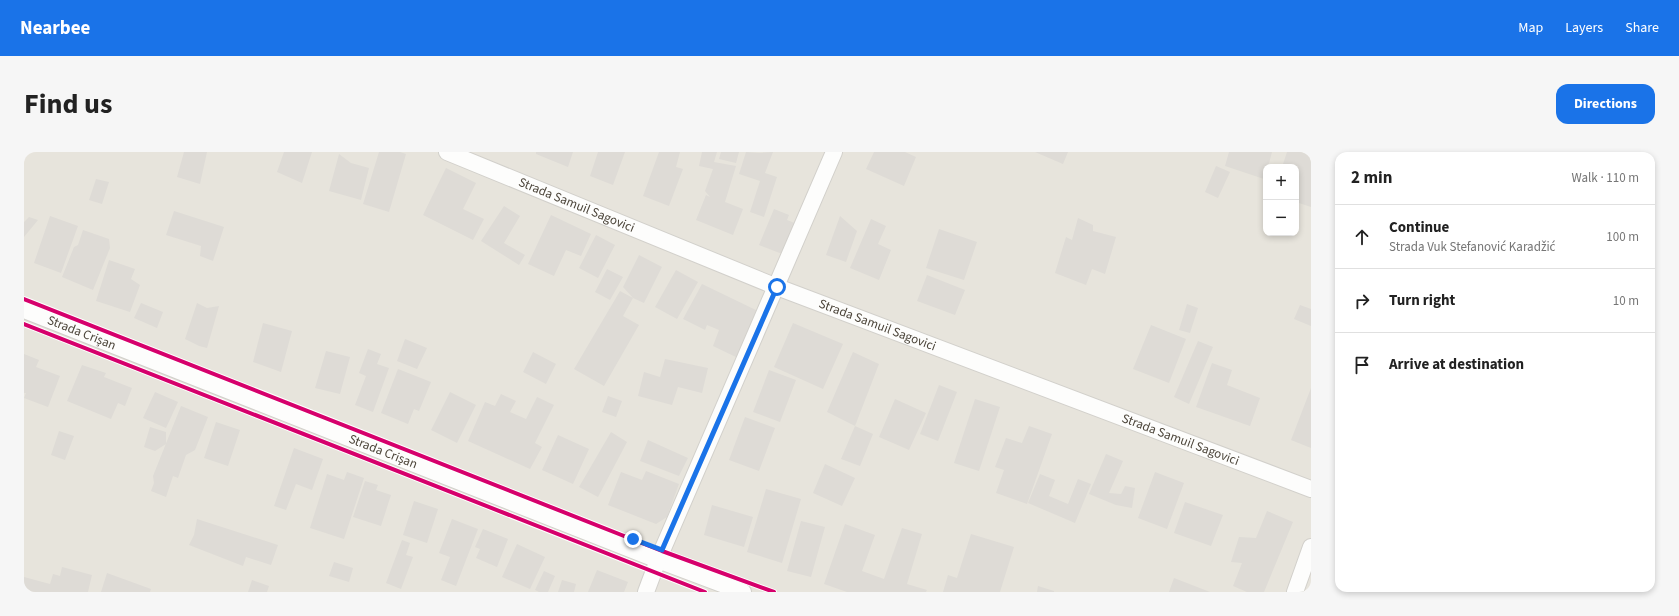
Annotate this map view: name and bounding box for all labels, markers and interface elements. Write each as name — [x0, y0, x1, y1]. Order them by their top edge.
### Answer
text: Nearbee — [20, 15, 90, 42]
text: Map — [1518, 18, 1543, 38]
text: Layers — [1565, 18, 1603, 38]
text: Share — [1625, 18, 1659, 38]
text: Find us — [24, 84, 112, 124]
button: Directions — [1556, 84, 1655, 124]
map controls — [1263, 164, 1299, 236]
button: + — [1263, 164, 1299, 200]
text: 2 min — [1351, 166, 1392, 190]
text: Walk · 110 m — [1571, 169, 1639, 187]
street label: Strada Samuil Sagovici — [516, 173, 637, 237]
button: − — [1263, 200, 1299, 236]
text: Continue — [1389, 217, 1449, 238]
icon: ahead — [1351, 226, 1373, 248]
text: 100 m — [1606, 228, 1639, 246]
text: Strada Vuk Stefanović Karadžić — [1389, 238, 1556, 256]
route start — [768, 278, 786, 296]
icon: right — [1351, 290, 1373, 312]
text: Turn right — [1389, 290, 1455, 311]
text: 10 m — [1613, 292, 1639, 310]
street label: Strada Samuil Sagovici — [816, 295, 939, 355]
street label: Strada Crișan — [45, 311, 119, 354]
icon: arrive — [1351, 354, 1373, 376]
text: Arrive at destination — [1389, 354, 1524, 375]
street label: Strada Samuil Sagovici — [1119, 409, 1242, 470]
street label: Strada Crișan — [346, 430, 420, 473]
route end — [624, 530, 642, 548]

